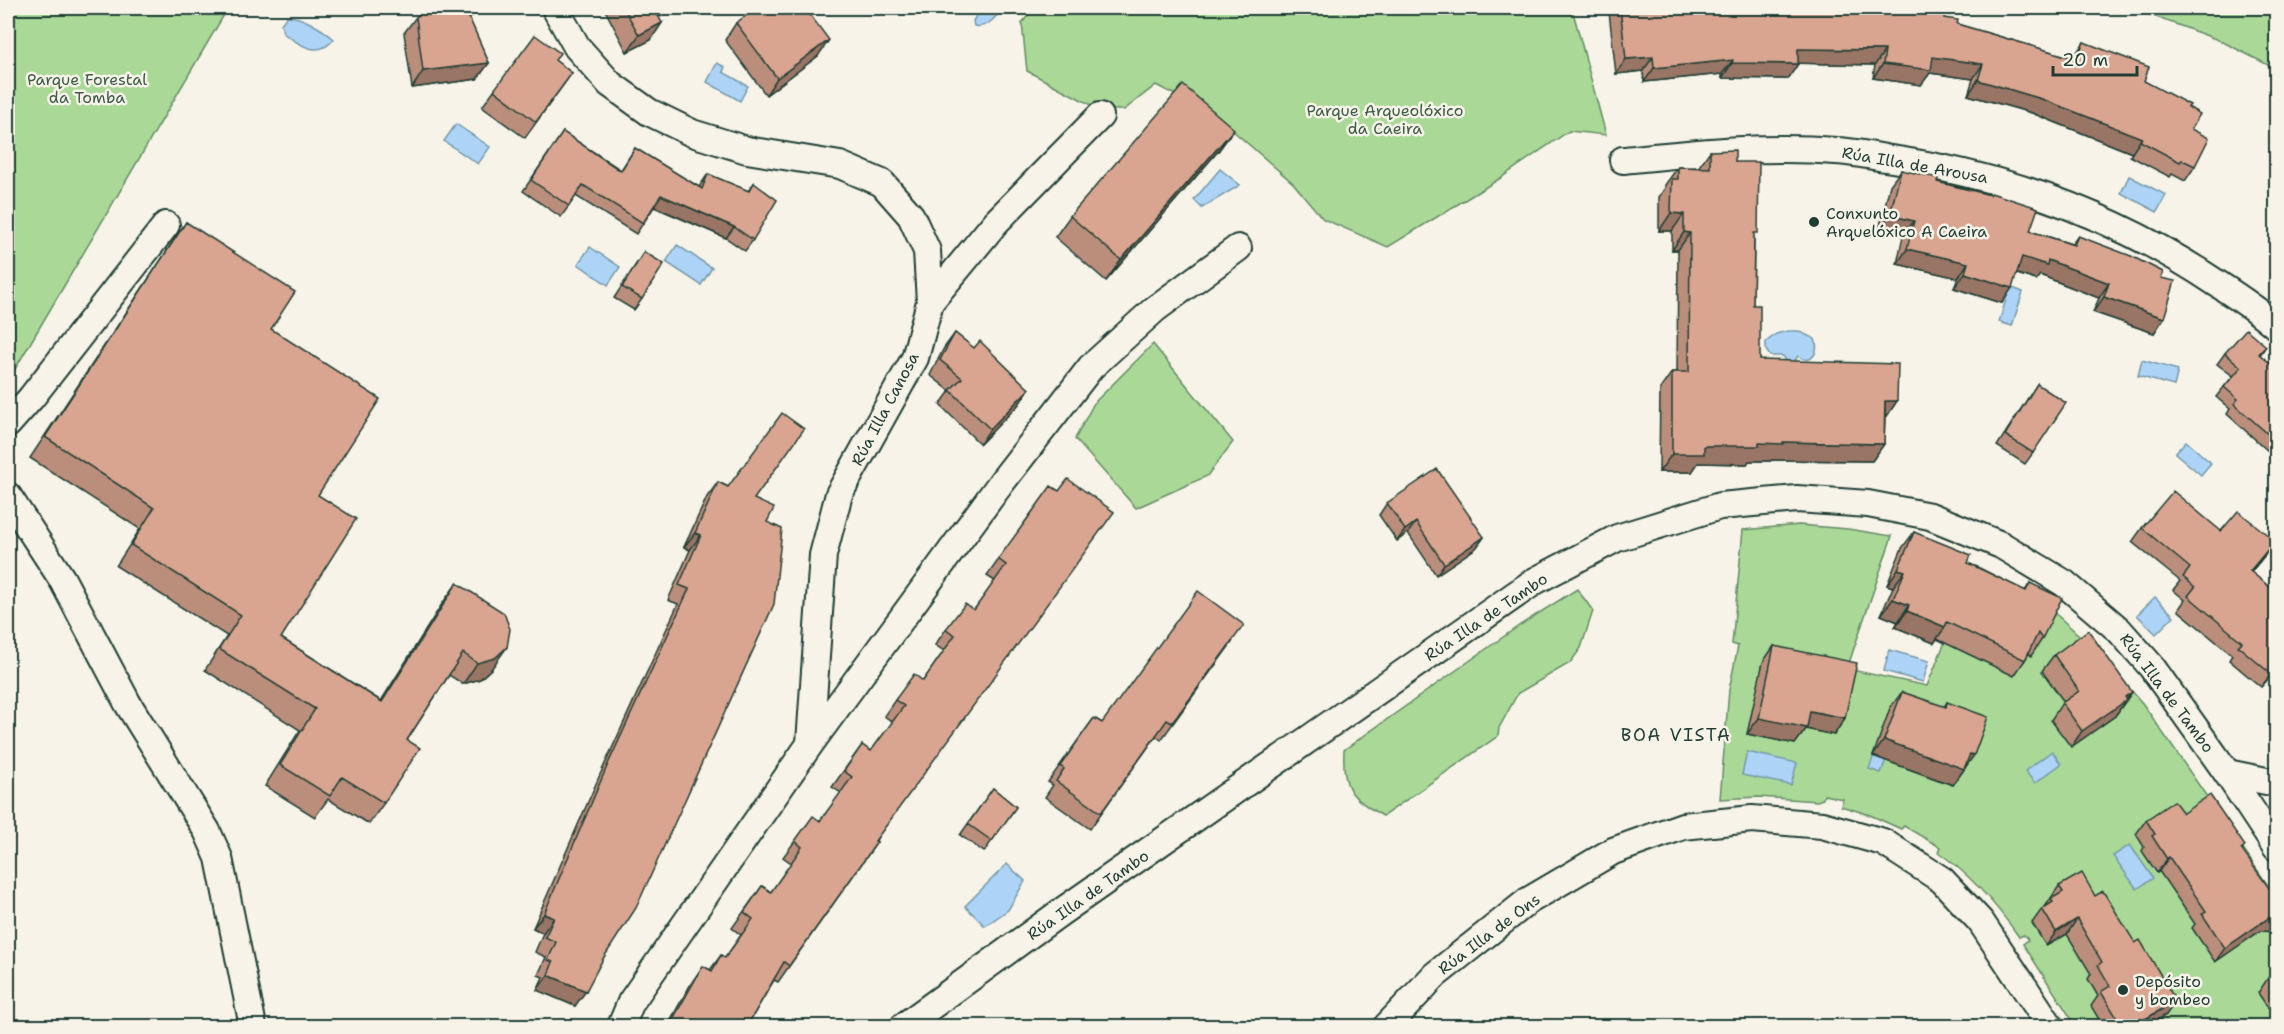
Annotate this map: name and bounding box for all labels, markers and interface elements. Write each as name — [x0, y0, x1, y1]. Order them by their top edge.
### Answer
scale bar — [2053, 39, 2137, 77]
text: 20 m — [2062, 48, 2108, 72]
park label: Parque Forestal da Tomba — [27, 69, 147, 108]
park label: Parque Arqueolóxico da Caeira — [1306, 100, 1464, 139]
street label: Rúa Illa de Arousa — [1840, 142, 1990, 188]
place label: Conxunto Arquelóxico A Caeira — [1826, 203, 1987, 242]
marker: Conxunto Arquelóxico A Caeira — [1807, 215, 1821, 229]
street label: Rúa Illa Canosa — [846, 349, 924, 469]
street label: Rúa Illa de Tambo — [1420, 568, 1552, 666]
street label: Rúa Illa de Tambo — [2115, 629, 2219, 757]
district label: BOA VISTA — [1621, 723, 1731, 747]
street label: Rúa Illa de Tambo — [1023, 845, 1153, 945]
street label: Rúa Illa de Ons — [1434, 889, 1544, 979]
place label: Depósito y bombeo — [2135, 971, 2210, 1010]
marker: Depósito y bombeo — [2116, 983, 2130, 997]

